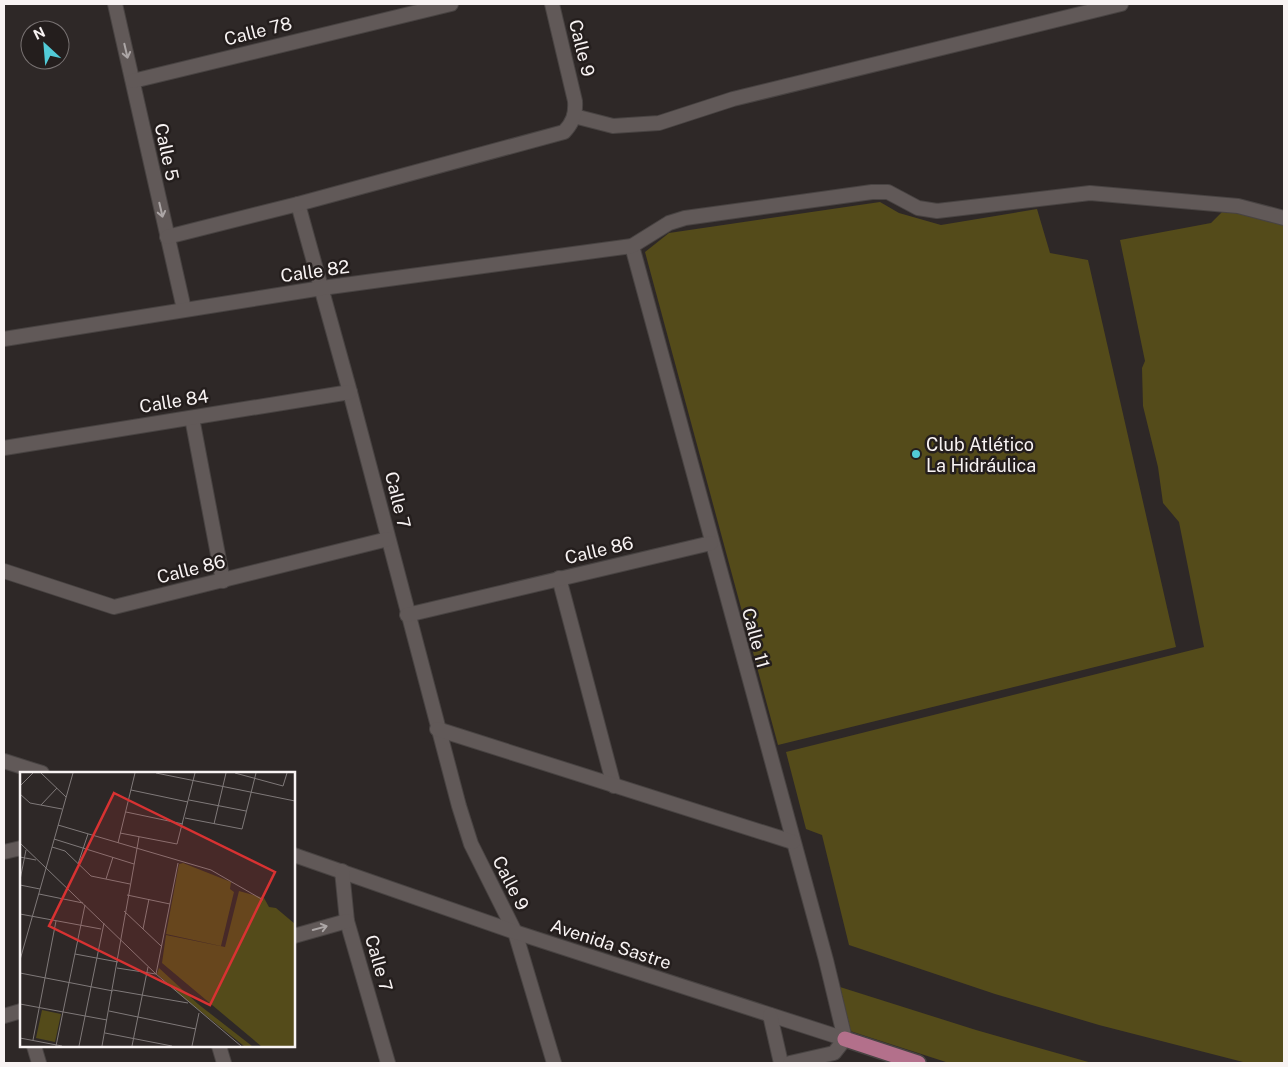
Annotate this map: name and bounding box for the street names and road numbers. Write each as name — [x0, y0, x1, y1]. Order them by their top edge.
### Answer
street label: Calle 78 — [222, 12, 294, 50]
street label: Calle 9 — [565, 17, 599, 79]
street label: Calle 5 — [151, 121, 183, 183]
street label: Calle 82 — [279, 256, 351, 286]
street label: Calle 84 — [138, 385, 210, 417]
street label: Calle 7 — [381, 469, 415, 531]
street label: Calle 86 — [563, 532, 635, 568]
street label: Calle 86 — [155, 550, 227, 588]
street label: Calle 11 — [738, 606, 774, 670]
street label: Calle 9 — [488, 852, 534, 914]
street label: Avenida Sastre — [548, 915, 674, 973]
street label: Calle 7 — [361, 932, 397, 994]

